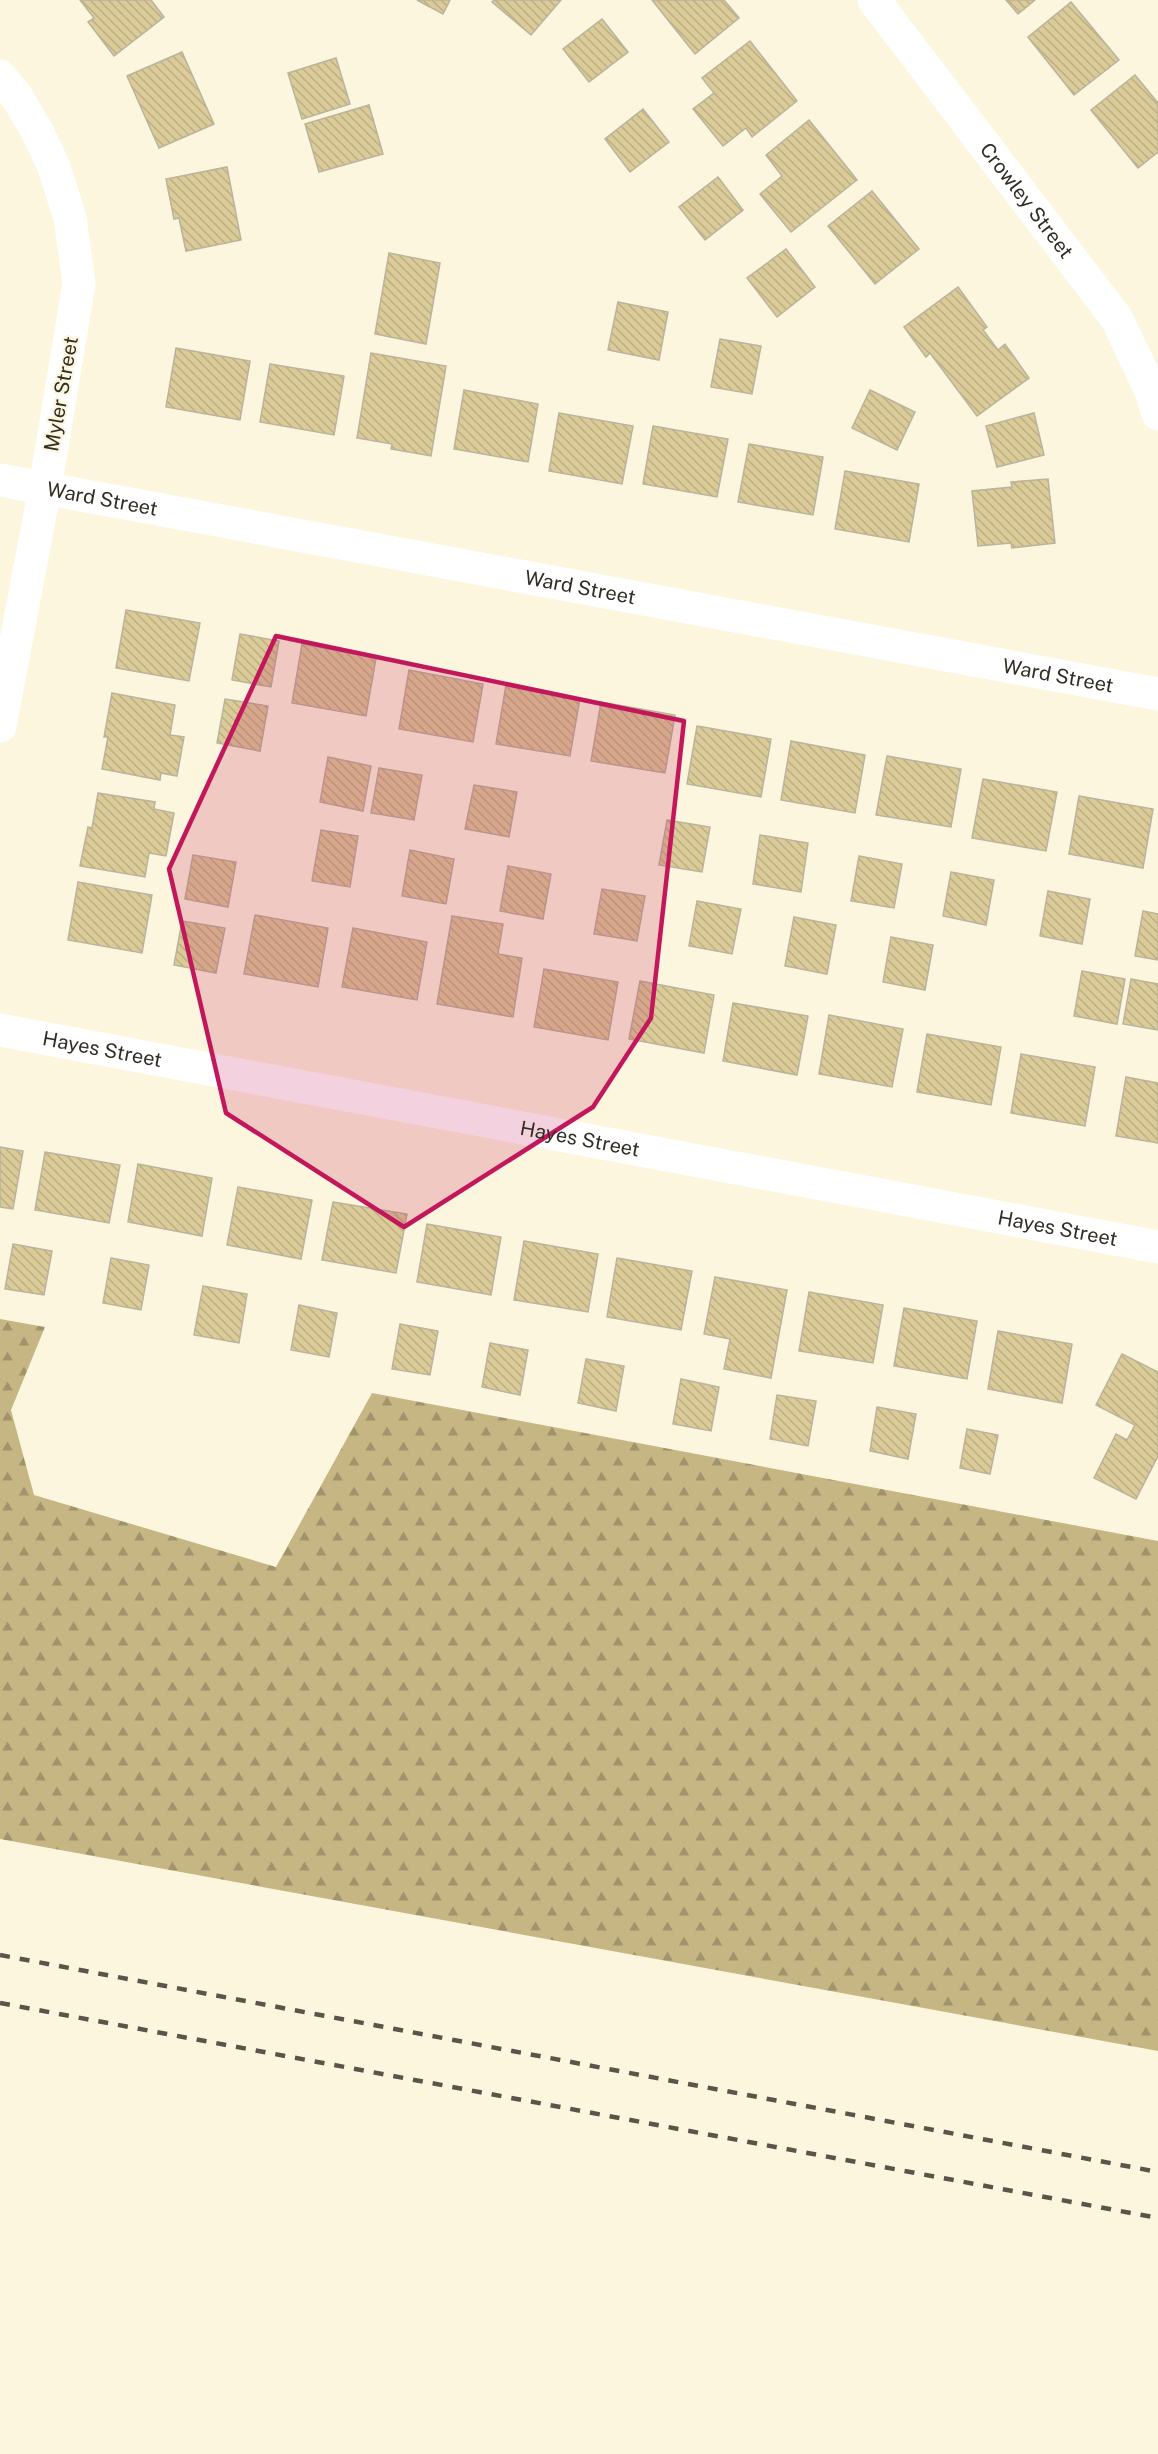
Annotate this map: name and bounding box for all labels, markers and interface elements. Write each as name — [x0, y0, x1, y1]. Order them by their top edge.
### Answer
street label: Crowley Street — [975, 138, 1078, 263]
street label: Myler Street — [39, 335, 83, 453]
street label: Ward Street — [45, 477, 160, 521]
street label: Ward Street — [523, 565, 638, 609]
street label: Ward Street — [1001, 654, 1115, 698]
street label: Hayes Street — [40, 1026, 164, 1072]
street label: Hayes Street — [518, 1116, 642, 1162]
street label: Hayes Street — [996, 1205, 1119, 1251]

